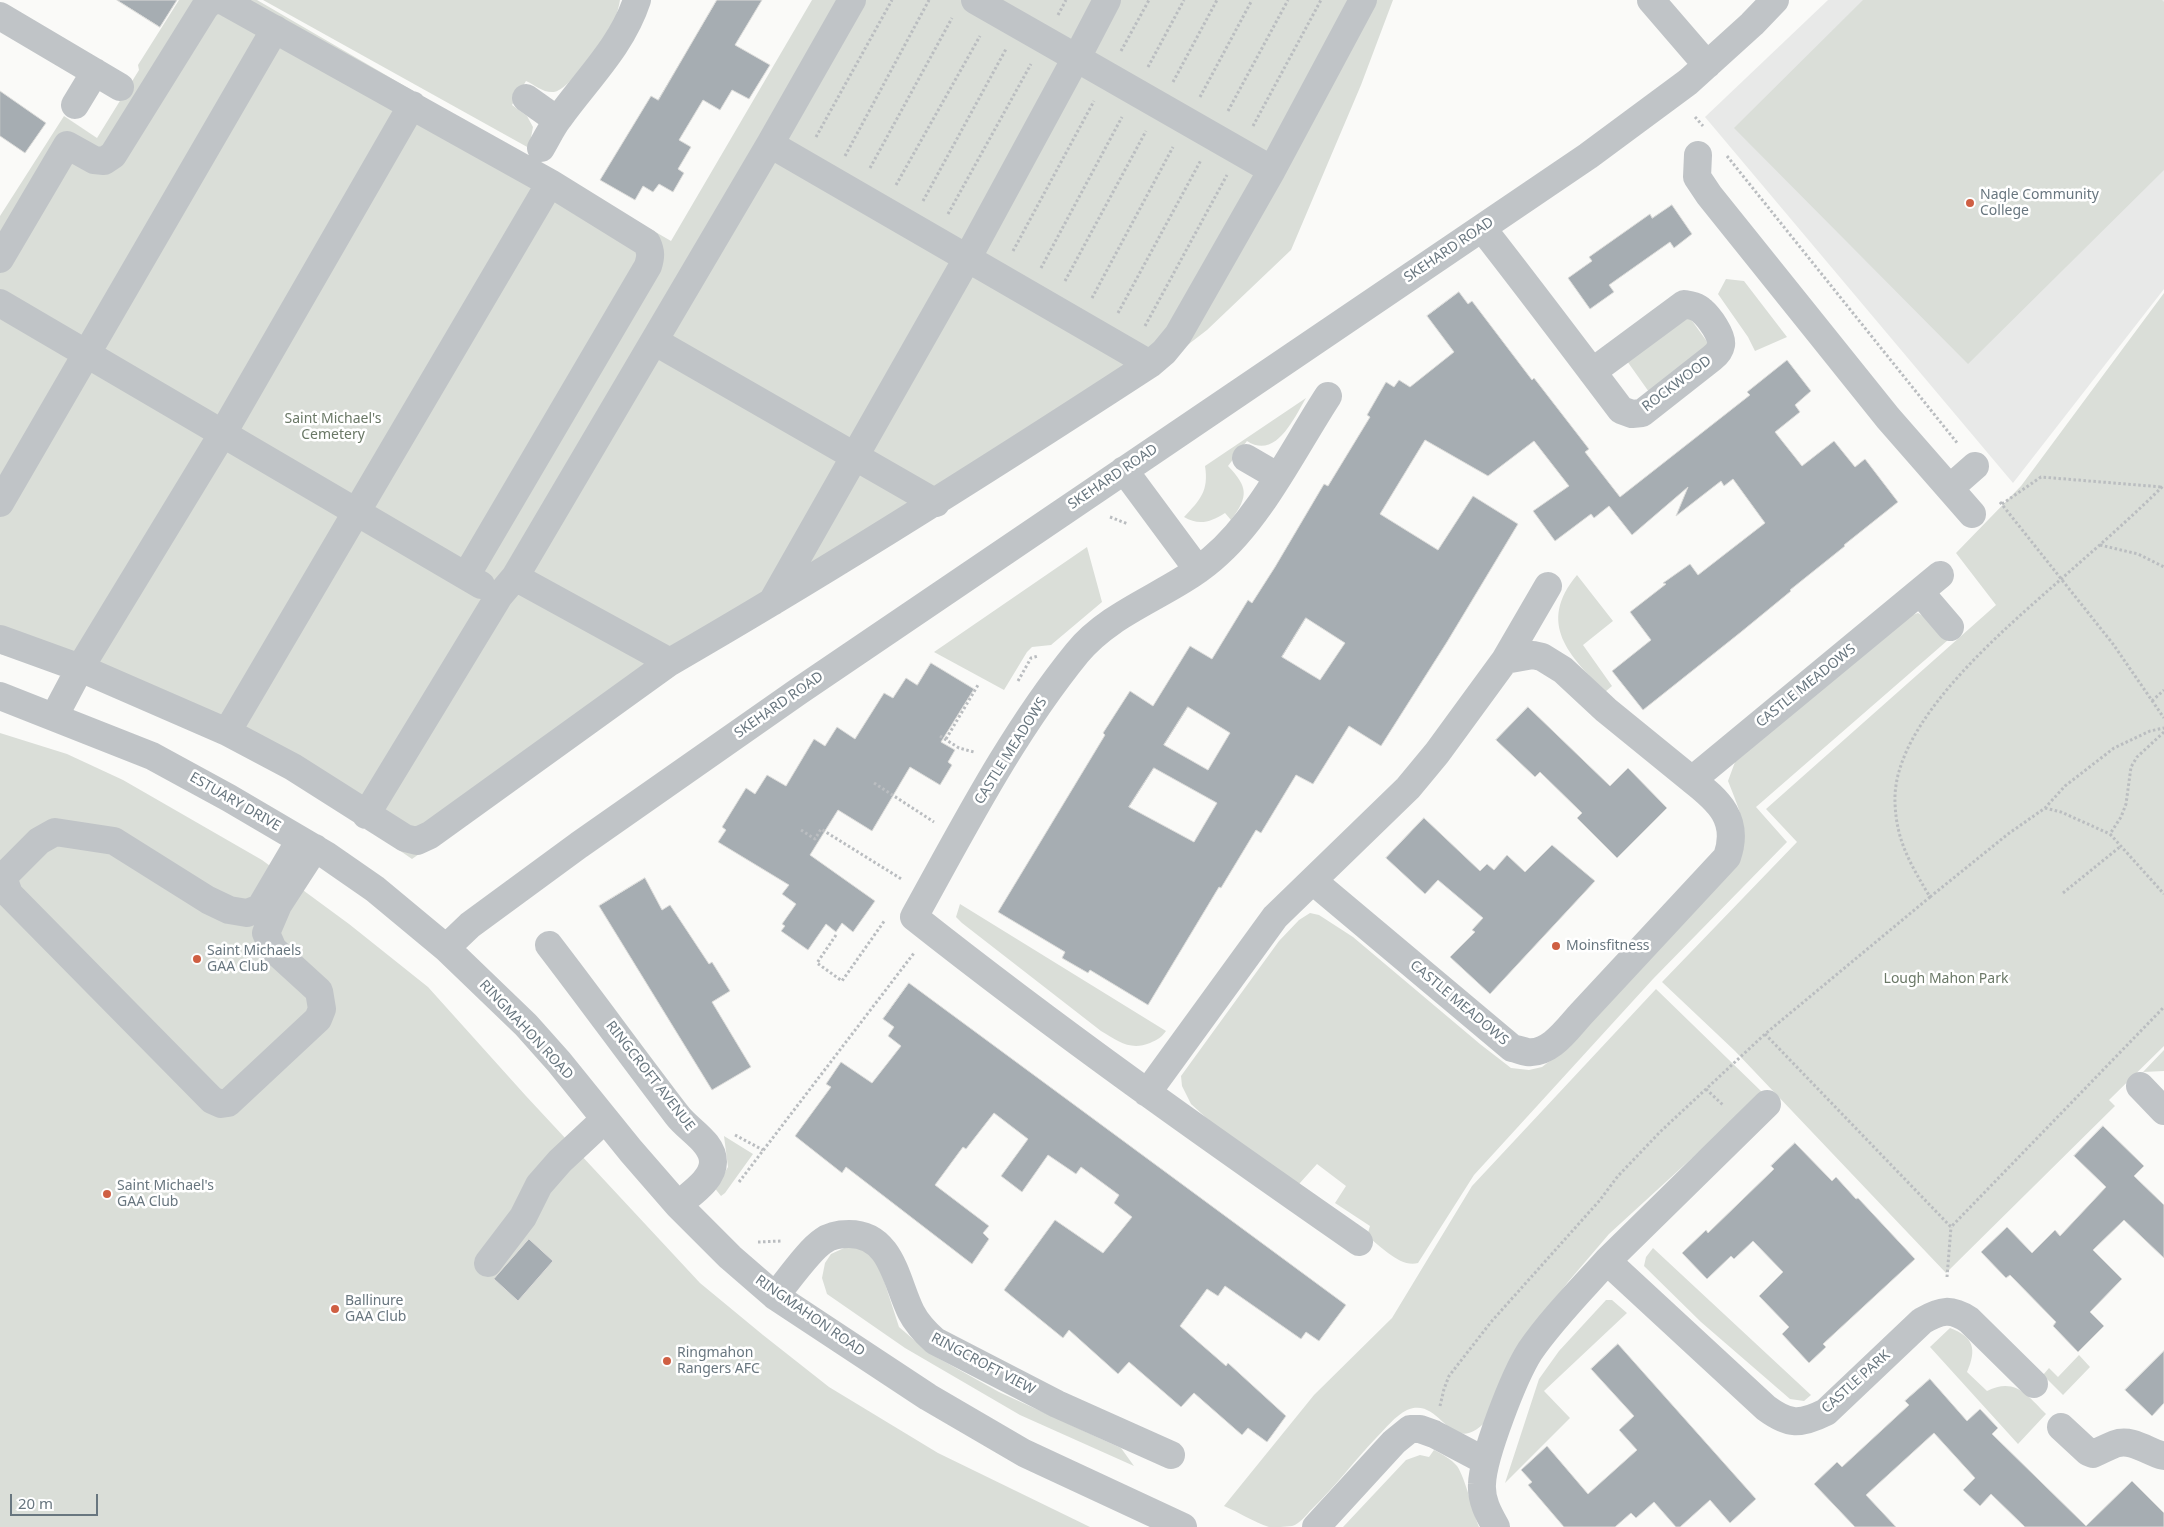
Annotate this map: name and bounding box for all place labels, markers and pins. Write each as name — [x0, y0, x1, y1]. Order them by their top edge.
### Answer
place label: Nagle Community College — [1980, 187, 2099, 220]
marker: Nagle Community College — [1964, 197, 1976, 209]
place label: Moinsfitness — [1566, 938, 1650, 954]
marker: Moinsfitness — [1550, 940, 1562, 952]
place label: Saint Michaels GAA Club — [207, 943, 301, 976]
marker: Saint Michaels GAA Club — [191, 953, 203, 965]
place label: Saint Michael's GAA Club — [117, 1178, 214, 1210]
marker: Saint Michael's GAA Club — [101, 1188, 113, 1200]
place label: Ballinure GAA Club — [345, 1293, 406, 1325]
marker: Ballinure GAA Club — [329, 1303, 341, 1315]
place label: Ringmahon Rangers AFC — [677, 1345, 760, 1378]
marker: Ringmahon Rangers AFC — [661, 1355, 673, 1367]

